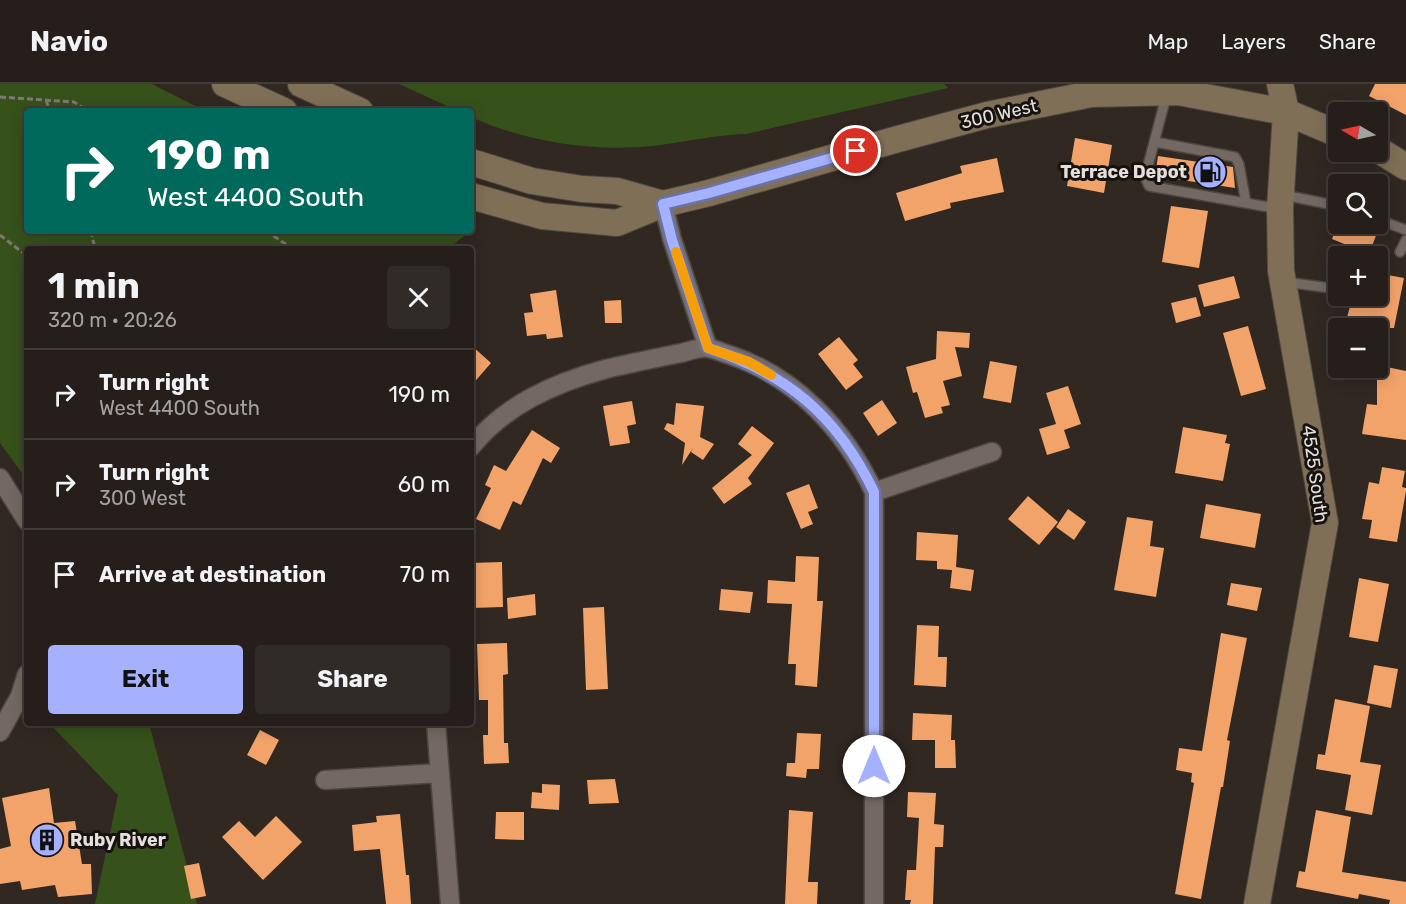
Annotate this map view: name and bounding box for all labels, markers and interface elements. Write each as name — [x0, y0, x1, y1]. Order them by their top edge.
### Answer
text: Navio — [30, 25, 108, 58]
text: Map — [1147, 29, 1188, 54]
text: Layers — [1221, 29, 1286, 54]
text: Share — [1319, 29, 1376, 54]
street label: 300 West — [958, 94, 1040, 134]
north arrow — [1328, 102, 1388, 162]
map controls — [1328, 102, 1388, 378]
pin — [830, 125, 881, 176]
text: 190 m — [147, 130, 271, 180]
icon: right — [48, 132, 126, 210]
icon: arrive — [839, 134, 872, 167]
fuel station icon: Terrace Depot — [1192, 154, 1228, 190]
place label: Terrace Depot — [1060, 161, 1187, 183]
button: search — [1328, 174, 1388, 234]
text: West 4400 South — [147, 181, 364, 213]
button: + — [1328, 246, 1388, 306]
text: 1 min — [48, 264, 140, 307]
button: close — [387, 266, 450, 329]
text: 320 m · 20:26 — [48, 308, 177, 332]
button: − — [1328, 318, 1388, 378]
text: Turn right — [99, 369, 209, 396]
icon: right — [48, 378, 81, 411]
text: 190 m — [389, 381, 450, 408]
text: West 4400 South — [99, 396, 260, 420]
street label: 4525 South — [1297, 424, 1333, 524]
text: Turn right — [99, 459, 209, 486]
icon: right — [48, 468, 81, 501]
text: 60 m — [398, 471, 450, 498]
text: 300 West — [99, 486, 186, 510]
icon: arrive — [48, 558, 81, 591]
text: Arrive at destination — [99, 561, 326, 588]
text: 70 m — [400, 561, 450, 588]
button: Exit — [48, 645, 243, 714]
button: Share — [255, 645, 450, 714]
position arrow — [842, 734, 906, 798]
building icon: Ruby River — [29, 822, 65, 858]
place label: Ruby River — [70, 829, 166, 851]

